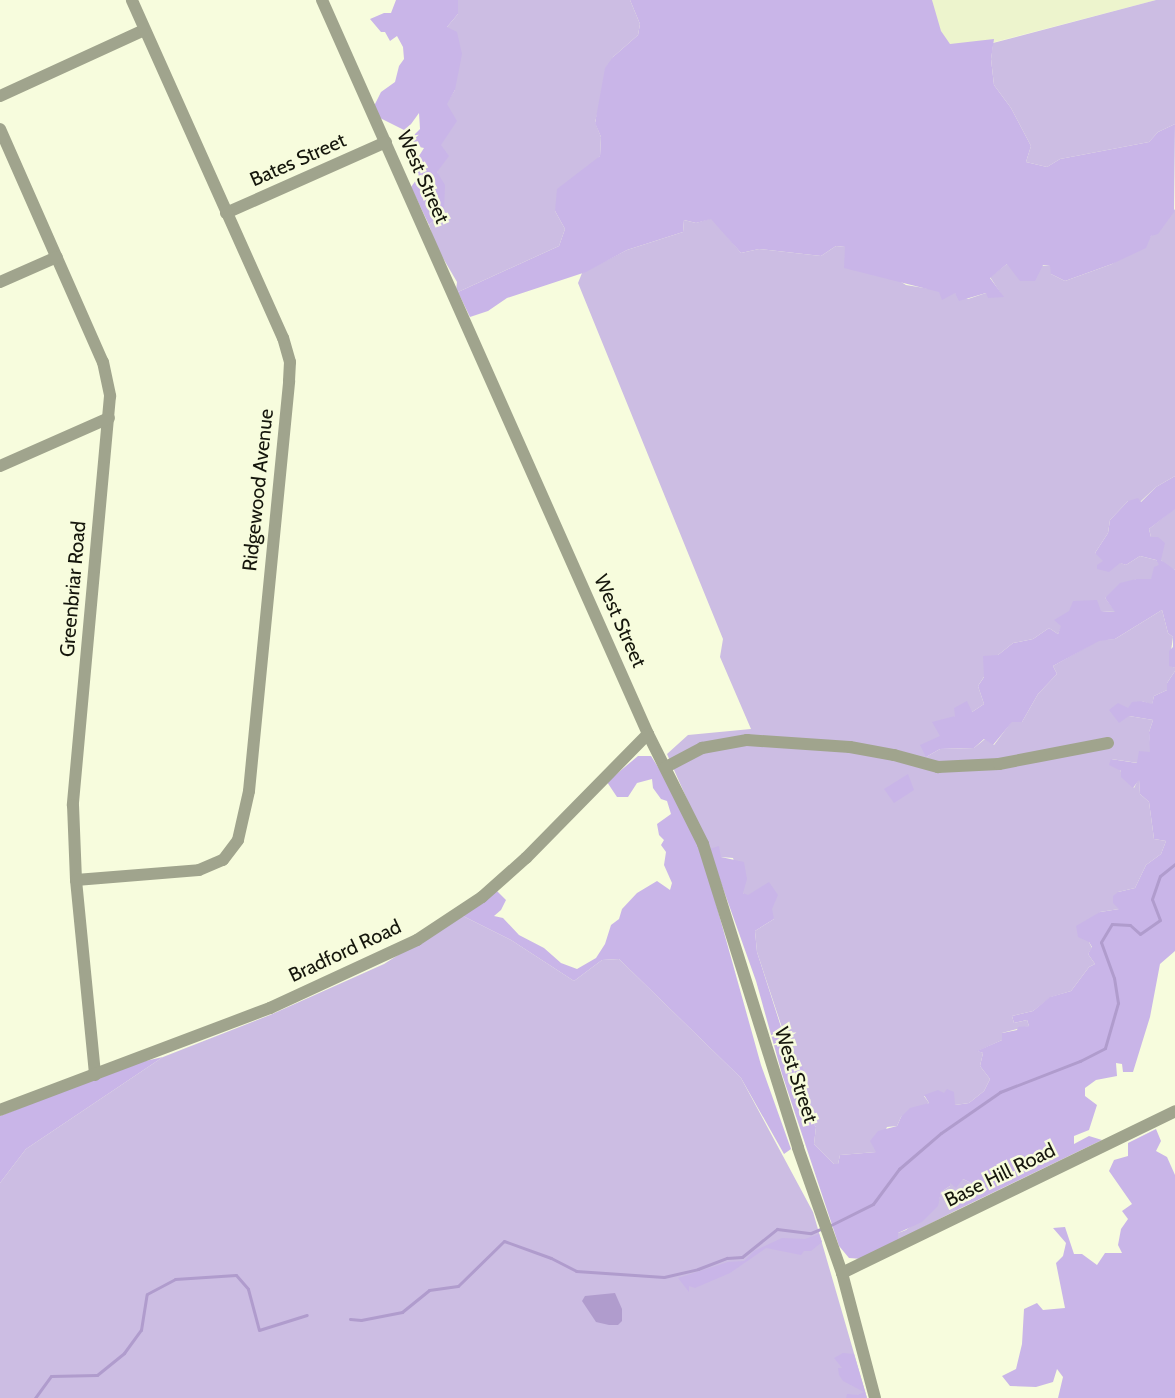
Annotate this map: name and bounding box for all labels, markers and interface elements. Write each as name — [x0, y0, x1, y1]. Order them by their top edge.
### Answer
street label: West Street — [392, 127, 454, 227]
street label: Bates Street — [246, 128, 350, 192]
street label: Ridgewood Avenue — [238, 408, 278, 572]
street label: Greenbriar Road — [55, 520, 91, 658]
street label: West Street — [589, 571, 651, 671]
street label: Bradford Road — [285, 915, 405, 987]
street label: West Street — [769, 1024, 823, 1126]
street label: Base Hill Road — [941, 1138, 1059, 1212]

